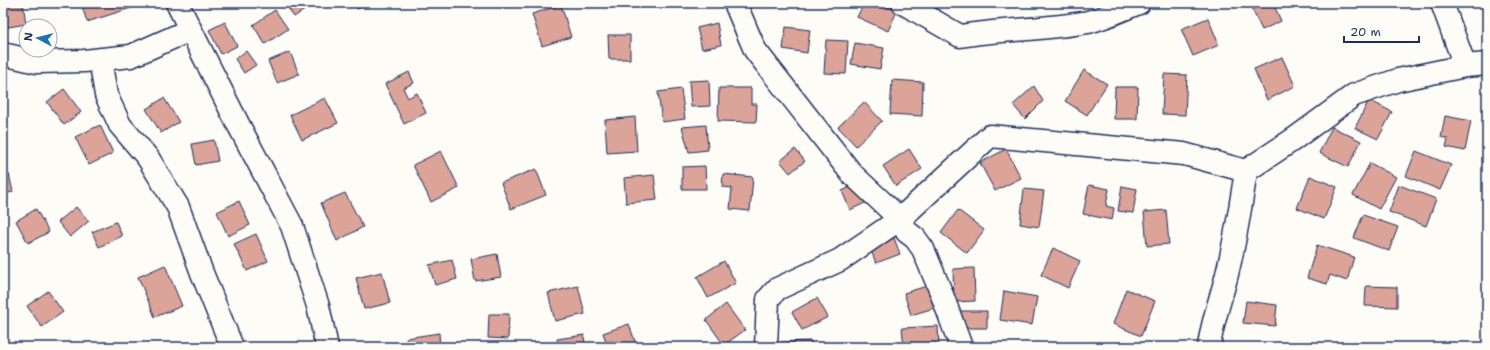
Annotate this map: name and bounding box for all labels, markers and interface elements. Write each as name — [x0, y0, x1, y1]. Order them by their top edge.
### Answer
north arrow — [18, 18, 58, 58]
scale bar — [1344, 18, 1419, 44]
text: 20 m — [1350, 24, 1381, 40]
text: N — [21, 31, 37, 42]

